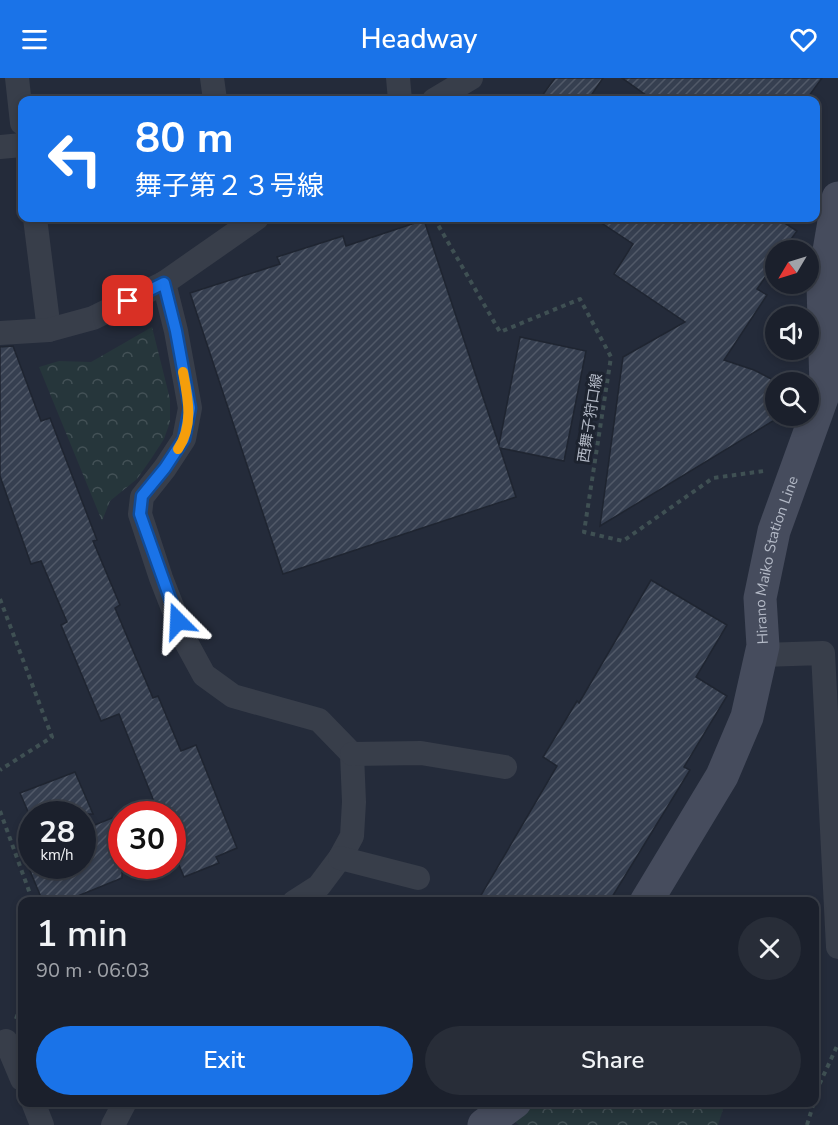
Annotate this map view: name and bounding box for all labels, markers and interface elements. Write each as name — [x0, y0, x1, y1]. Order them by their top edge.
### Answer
text: Headway — [361, 21, 477, 58]
icon: menu — [18, 23, 51, 56]
icon: heart — [787, 23, 820, 56]
text: 80 m — [135, 110, 234, 167]
icon: left — [36, 120, 114, 198]
text: 舞子第２３号線 — [135, 168, 324, 205]
north arrow — [765, 240, 819, 294]
map controls — [765, 240, 819, 426]
pin — [102, 275, 153, 326]
icon: arrive — [111, 284, 144, 317]
button: sound — [765, 306, 819, 360]
street label: 西舞子狩口線 — [573, 372, 607, 464]
button: search — [765, 372, 819, 426]
street label: Hirano Maiko Station Line — [750, 473, 803, 645]
position arrow — [146, 589, 210, 653]
speed limit sign: 30 — [108, 801, 186, 879]
text: 28 — [39, 812, 75, 853]
text: km/h — [40, 845, 74, 865]
text: 1 min — [36, 910, 128, 959]
button: close — [738, 917, 801, 980]
text: 90 m · 06:03 — [36, 957, 150, 984]
button: Exit — [36, 1026, 413, 1095]
button: Share — [425, 1026, 801, 1095]

